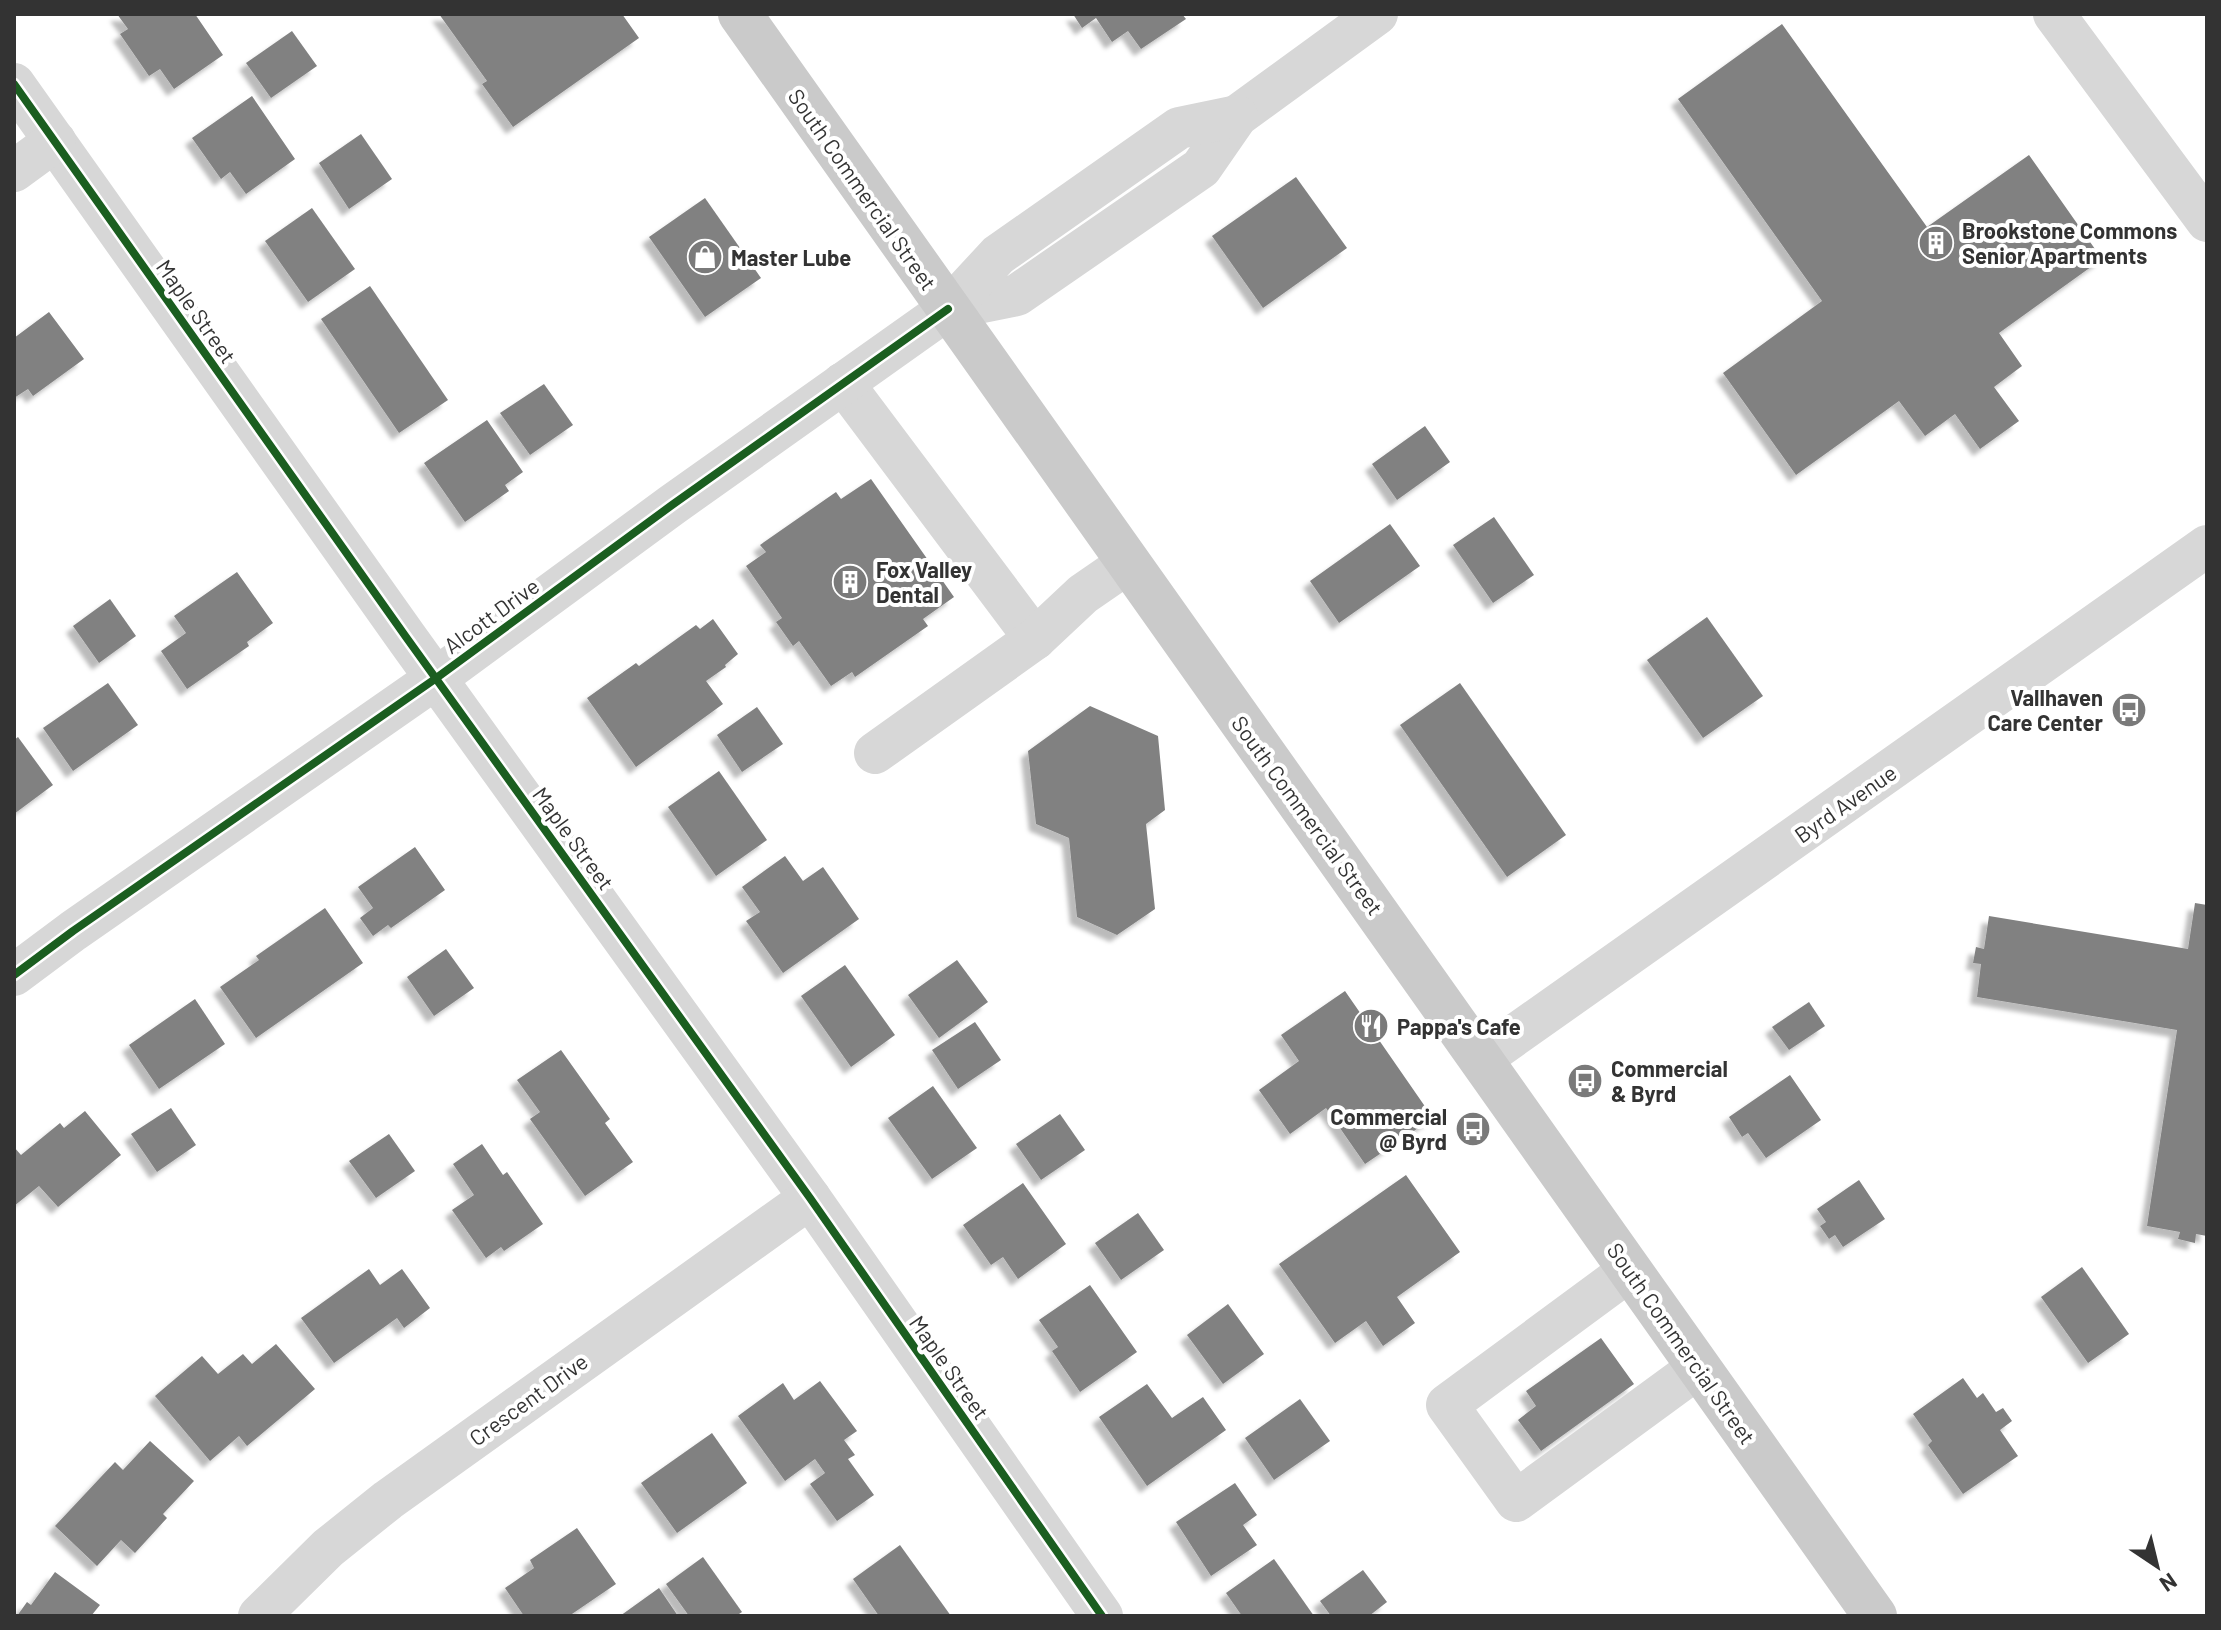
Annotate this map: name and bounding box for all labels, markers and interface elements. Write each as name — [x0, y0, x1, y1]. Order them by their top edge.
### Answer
street label: South Commercial Street — [784, 83, 942, 295]
place label: Brookstone Commons Senior Apartments — [1962, 217, 2177, 268]
building icon: Brookstone Commons Senior Apartments — [1917, 224, 1955, 262]
shop icon: Master Lube — [686, 238, 724, 276]
place label: Master Lube — [731, 244, 851, 270]
street label: Maple Street — [152, 254, 242, 368]
place label: Fox Valley Dental — [876, 556, 972, 607]
building icon: Fox Valley Dental — [831, 563, 869, 601]
street label: Alcott Drive — [438, 572, 544, 658]
place label: Vallhaven Care Center — [1987, 684, 2104, 735]
bus stop icon: Vallhaven Care Center — [2110, 691, 2148, 729]
street label: South Commercial Street — [1227, 710, 1389, 920]
street label: Byrd Avenue — [1789, 759, 1901, 847]
street label: Maple Street — [528, 782, 620, 894]
restaurant icon: Pappa's Cafe — [1352, 1007, 1390, 1045]
place label: Pappa's Cafe — [1397, 1013, 1521, 1039]
place label: Commercial & Byrd — [1611, 1055, 1728, 1106]
bus stop icon: Commercial & Byrd — [1566, 1062, 1604, 1100]
place label: Commercial @ Byrd — [1330, 1103, 1447, 1154]
bus stop icon: Commercial @ Byrd — [1454, 1110, 1492, 1148]
street label: South Commercial Street — [1603, 1237, 1761, 1449]
street label: Maple Street — [905, 1310, 995, 1424]
street label: Crescent Drive — [464, 1347, 592, 1451]
north arrow — [2117, 1526, 2197, 1606]
text: N — [2156, 1568, 2182, 1598]

